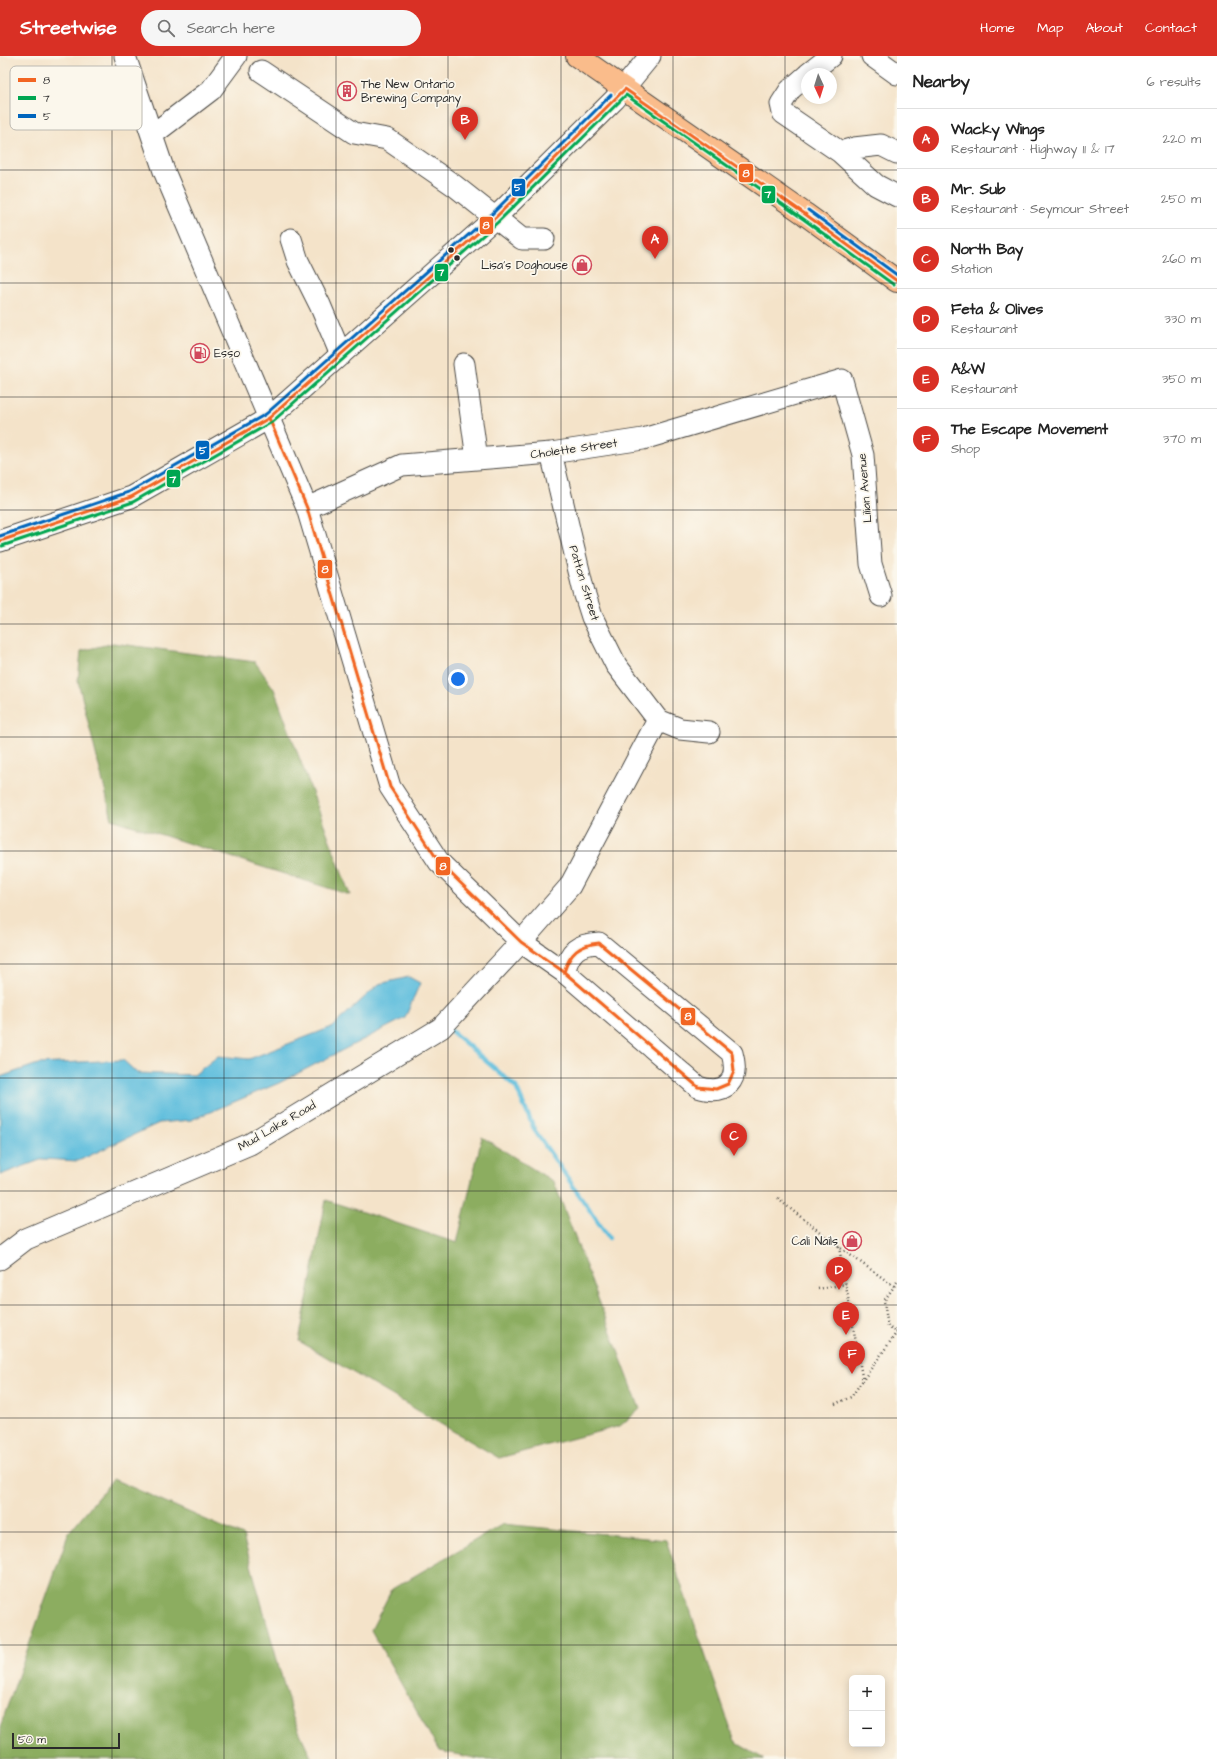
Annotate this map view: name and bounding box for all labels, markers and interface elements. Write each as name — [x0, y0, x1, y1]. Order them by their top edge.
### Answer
search box — [141, 10, 421, 46]
text: Streetwise — [20, 15, 117, 42]
icon: search — [155, 17, 177, 39]
text: Search here — [187, 18, 275, 39]
text: Home — [980, 18, 1015, 38]
text: Map — [1037, 18, 1063, 38]
text: About — [1085, 18, 1123, 38]
text: Contact — [1145, 18, 1197, 38]
legend — [10, 66, 142, 130]
north arrow — [801, 68, 837, 104]
text: Nearby — [913, 70, 970, 94]
text: 8 — [43, 73, 50, 88]
text: 6 results — [1146, 73, 1201, 91]
place label: The New Ontario Brewing Company — [361, 76, 462, 108]
building icon: The New Ontario Brewing Company — [336, 80, 358, 102]
text: 7 — [43, 91, 50, 106]
pin: B — [452, 107, 478, 140]
text: 5 — [43, 109, 51, 124]
text: Wacky Wings — [951, 119, 1045, 140]
text: A — [922, 130, 930, 148]
text: 220 m — [1163, 130, 1201, 148]
text: Restaurant · Highway 11 & 17 — [951, 140, 1115, 158]
line badge: 8 — [738, 163, 754, 183]
text: 8 — [742, 166, 750, 181]
line badge: 5 — [511, 178, 526, 197]
text: Mr. Sub — [951, 179, 1005, 200]
text: 5 — [514, 180, 522, 195]
line badge: 7 — [761, 185, 776, 204]
text: 7 — [764, 187, 772, 202]
text: B — [921, 190, 931, 208]
text: 250 m — [1161, 190, 1201, 208]
text: Restaurant · Seymour Street — [951, 200, 1129, 218]
line badge: 8 — [479, 216, 494, 235]
text: 8 — [482, 218, 490, 233]
pin: A — [642, 226, 668, 259]
text: North Bay — [951, 239, 1023, 260]
unlabelled marker — [446, 245, 456, 255]
text: C — [921, 250, 931, 268]
text: 260 m — [1162, 250, 1201, 268]
unlabelled marker — [452, 253, 462, 263]
shop icon: Lisa's Doghouse — [571, 254, 593, 276]
place label: Lisa's Doghouse — [481, 257, 569, 275]
text: Station — [951, 260, 992, 278]
line badge: 7 — [434, 263, 449, 282]
text: 7 — [437, 265, 445, 280]
text: Feta & Olives — [951, 299, 1043, 320]
text: D — [922, 310, 930, 328]
text: 330 m — [1164, 310, 1201, 328]
text: Restaurant — [951, 320, 1018, 338]
fuel station icon: Esso — [189, 342, 211, 364]
place label: Esso — [214, 345, 240, 362]
text: A&W — [951, 359, 985, 380]
text: E — [922, 370, 930, 388]
text: 350 m — [1162, 370, 1201, 388]
text: Restaurant — [951, 380, 1018, 398]
text: The Escape Movement — [951, 419, 1108, 440]
text: F — [921, 430, 931, 448]
text: 370 m — [1163, 430, 1201, 448]
street label: Cholette Street — [529, 434, 619, 464]
line badge: 5 — [195, 440, 210, 460]
text: Shop — [951, 440, 980, 458]
text: 5 — [199, 443, 207, 458]
street label: Lilian Avenue — [853, 452, 877, 523]
line badge: 7 — [166, 469, 181, 488]
text: 7 — [169, 472, 177, 487]
street label: Patton Street — [564, 543, 604, 623]
line badge: 8 — [317, 559, 333, 579]
text: 8 — [321, 562, 329, 577]
your location — [448, 669, 468, 689]
line badge: 8 — [435, 856, 451, 876]
text: 8 — [439, 859, 447, 874]
line badge: 8 — [680, 1007, 696, 1026]
text: 8 — [684, 1009, 692, 1024]
street label: Mud Lake Road — [235, 1097, 319, 1155]
pin: C — [721, 1123, 747, 1156]
shop icon: Cali Nails — [841, 1230, 863, 1252]
place label: Cali Nails — [792, 1233, 838, 1250]
pin: D — [826, 1257, 852, 1290]
pin: E — [833, 1302, 859, 1335]
pin: F — [839, 1341, 865, 1374]
map controls — [849, 1675, 885, 1747]
button: + — [849, 1675, 885, 1711]
button: − — [849, 1711, 885, 1747]
scale bar — [12, 1731, 120, 1750]
text: 50 m — [18, 1732, 46, 1747]

